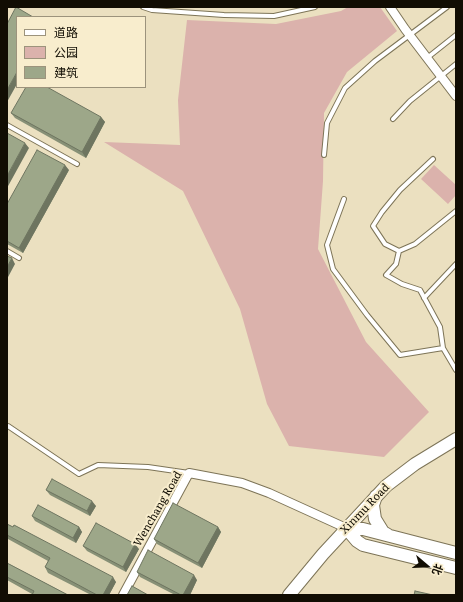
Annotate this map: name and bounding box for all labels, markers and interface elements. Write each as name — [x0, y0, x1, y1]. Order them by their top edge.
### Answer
legend — [16, 16, 146, 88]
text: 道路 — [54, 23, 78, 41]
text: 公园 — [54, 43, 78, 61]
text: 建筑 — [54, 63, 78, 81]
street label: Wenchang Road — [131, 469, 185, 549]
street label: Xinmu Road — [338, 481, 392, 537]
north arrow — [407, 546, 447, 586]
text: 北 — [429, 562, 448, 578]

